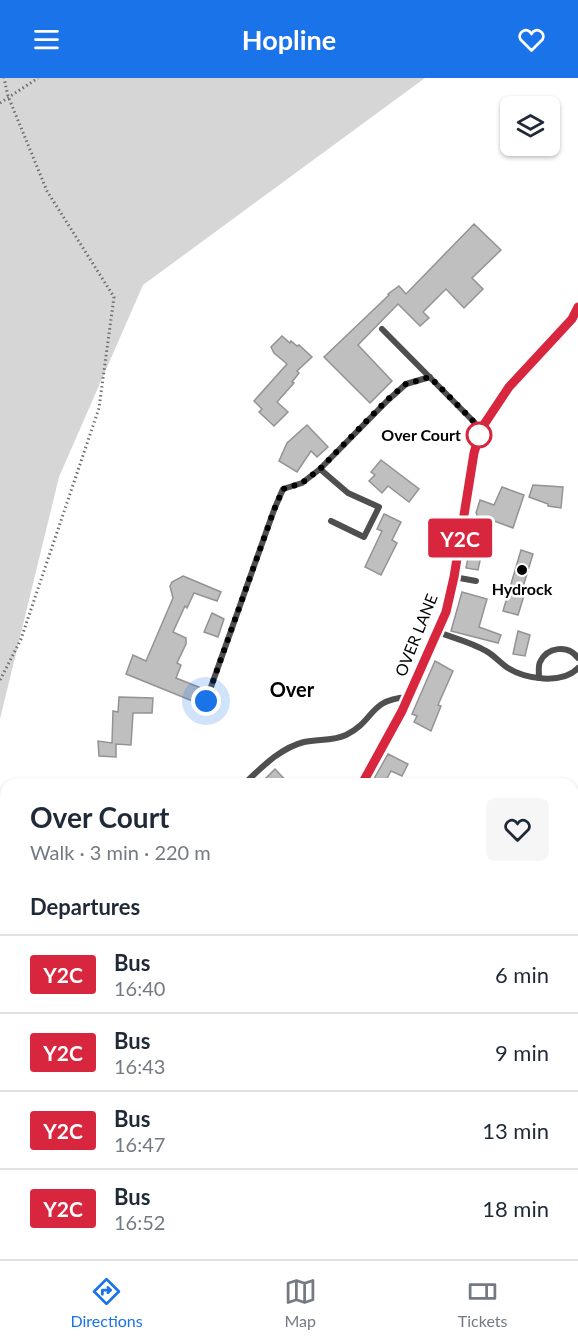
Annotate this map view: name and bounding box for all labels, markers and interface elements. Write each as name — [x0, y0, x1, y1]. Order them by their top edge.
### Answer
icon: menu — [30, 23, 63, 56]
text: Hopline — [242, 23, 336, 56]
icon: heart — [515, 23, 548, 56]
map controls — [500, 96, 560, 156]
button: layers — [500, 96, 560, 156]
marker: Over Court — [466, 422, 492, 448]
place label: Over Court — [381, 425, 461, 444]
line badge: Y2C — [426, 518, 494, 558]
text: Y2C — [440, 526, 480, 551]
marker: Hydrock — [515, 563, 529, 577]
place label: Hydrock — [492, 579, 553, 598]
street label: OVER LANE — [390, 591, 441, 679]
district label: Over — [270, 677, 315, 701]
your location — [191, 686, 221, 716]
button: heart — [486, 798, 549, 861]
text: Over Court — [30, 800, 170, 834]
text: Walk · 3 min · 220 m — [30, 840, 211, 864]
text: Departures — [30, 893, 140, 920]
text: Bus — [114, 949, 150, 976]
text: 6 min — [495, 961, 549, 988]
text: Y2C — [43, 962, 83, 987]
text: 16:40 — [114, 976, 165, 1000]
text: Bus — [114, 1027, 150, 1054]
text: 9 min — [495, 1039, 549, 1066]
text: Y2C — [43, 1040, 83, 1065]
text: 16:43 — [114, 1054, 165, 1078]
text: Bus — [114, 1105, 150, 1132]
text: 13 min — [482, 1117, 549, 1144]
text: Y2C — [43, 1118, 83, 1143]
text: 16:47 — [114, 1132, 165, 1156]
text: Bus — [114, 1183, 150, 1210]
text: 18 min — [482, 1195, 549, 1222]
text: Y2C — [43, 1196, 83, 1221]
text: 16:52 — [114, 1210, 165, 1234]
tab: Directions — [71, 1275, 143, 1330]
tab: Map — [284, 1275, 317, 1330]
tab: Tickets — [458, 1275, 507, 1330]

